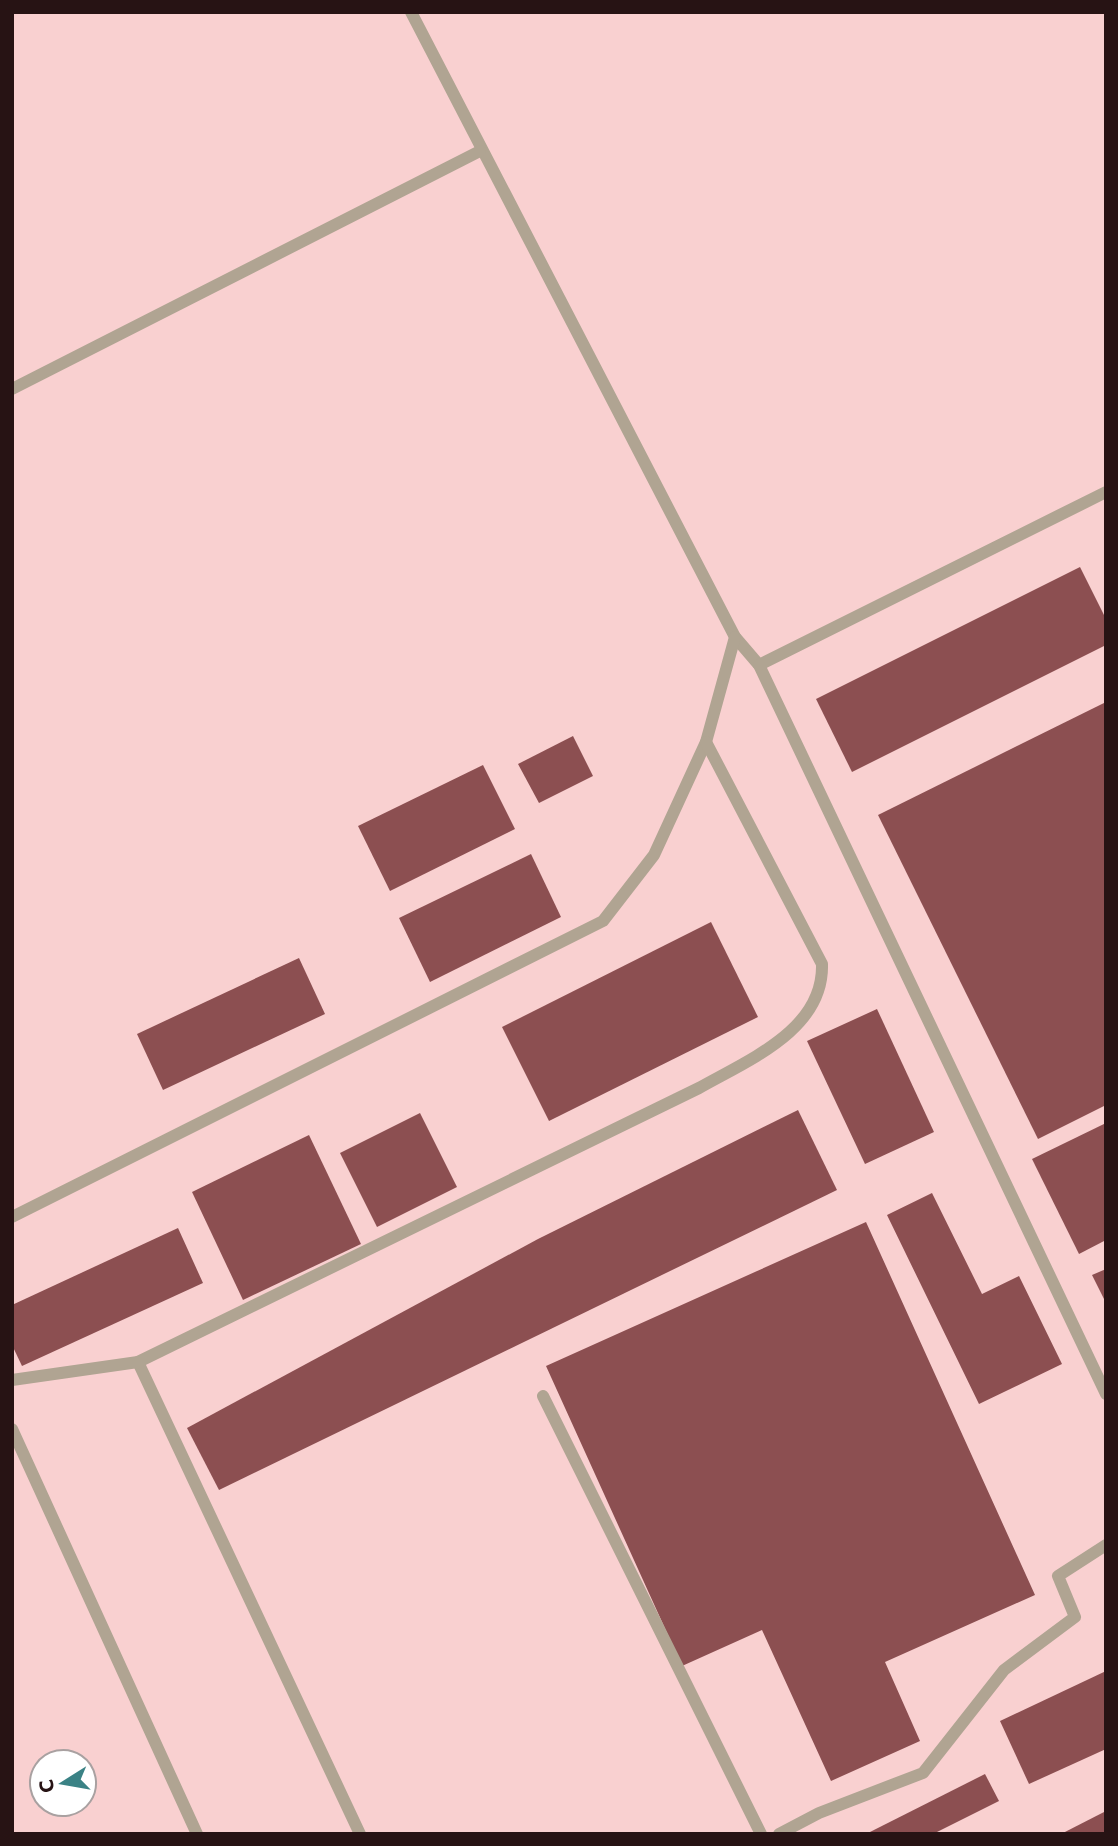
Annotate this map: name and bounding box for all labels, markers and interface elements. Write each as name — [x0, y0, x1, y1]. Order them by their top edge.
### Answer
north arrow — [28, 1748, 98, 1818]
text: С — [33, 1778, 58, 1795]

